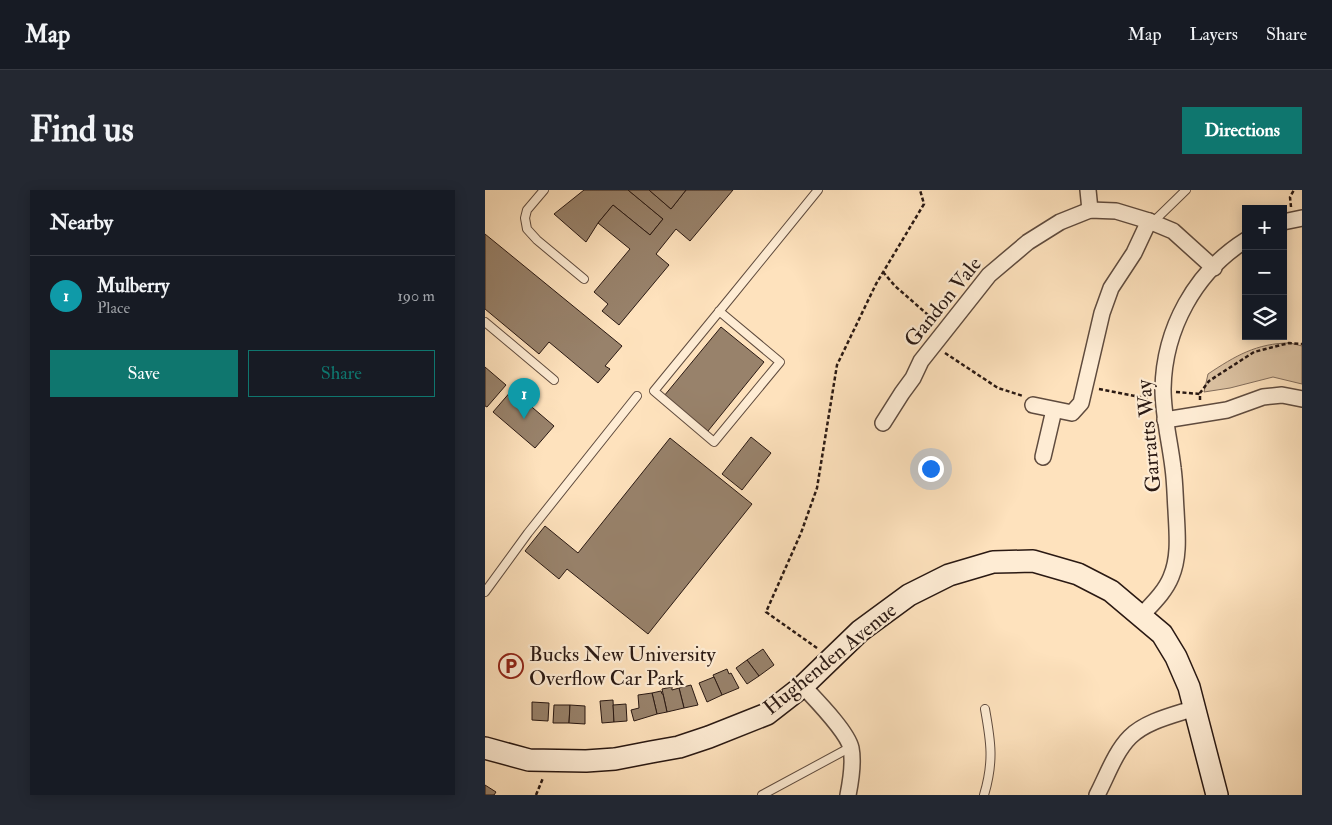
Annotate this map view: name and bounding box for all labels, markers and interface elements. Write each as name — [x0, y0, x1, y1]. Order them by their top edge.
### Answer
text: Map — [25, 19, 70, 50]
text: Map — [1128, 23, 1162, 46]
text: Layers — [1190, 23, 1238, 46]
text: Share — [1266, 23, 1307, 46]
button: Directions — [1182, 107, 1302, 154]
text: Find us — [30, 108, 134, 152]
map controls — [1242, 205, 1287, 340]
button: + — [1242, 205, 1287, 250]
text: Nearby — [50, 209, 113, 236]
button: − — [1242, 250, 1287, 295]
street label: Gandon Vale — [898, 251, 988, 353]
text: Mulberry — [97, 274, 169, 298]
text: 1 — [63, 286, 69, 306]
text: 190 m — [397, 286, 435, 306]
button: layers — [1242, 295, 1287, 340]
text: Place — [97, 298, 130, 318]
button: Save — [50, 350, 238, 397]
button: Share — [248, 350, 435, 397]
pin: 1 — [508, 378, 540, 419]
street label: Garratts Way — [1131, 378, 1167, 493]
your location — [918, 456, 944, 482]
street label: Hughenden Avenue — [758, 597, 902, 721]
place label: Bucks New University Overflow Car Park — [529, 641, 716, 692]
parking icon: Bucks New University Overflow Car Park — [498, 653, 524, 679]

